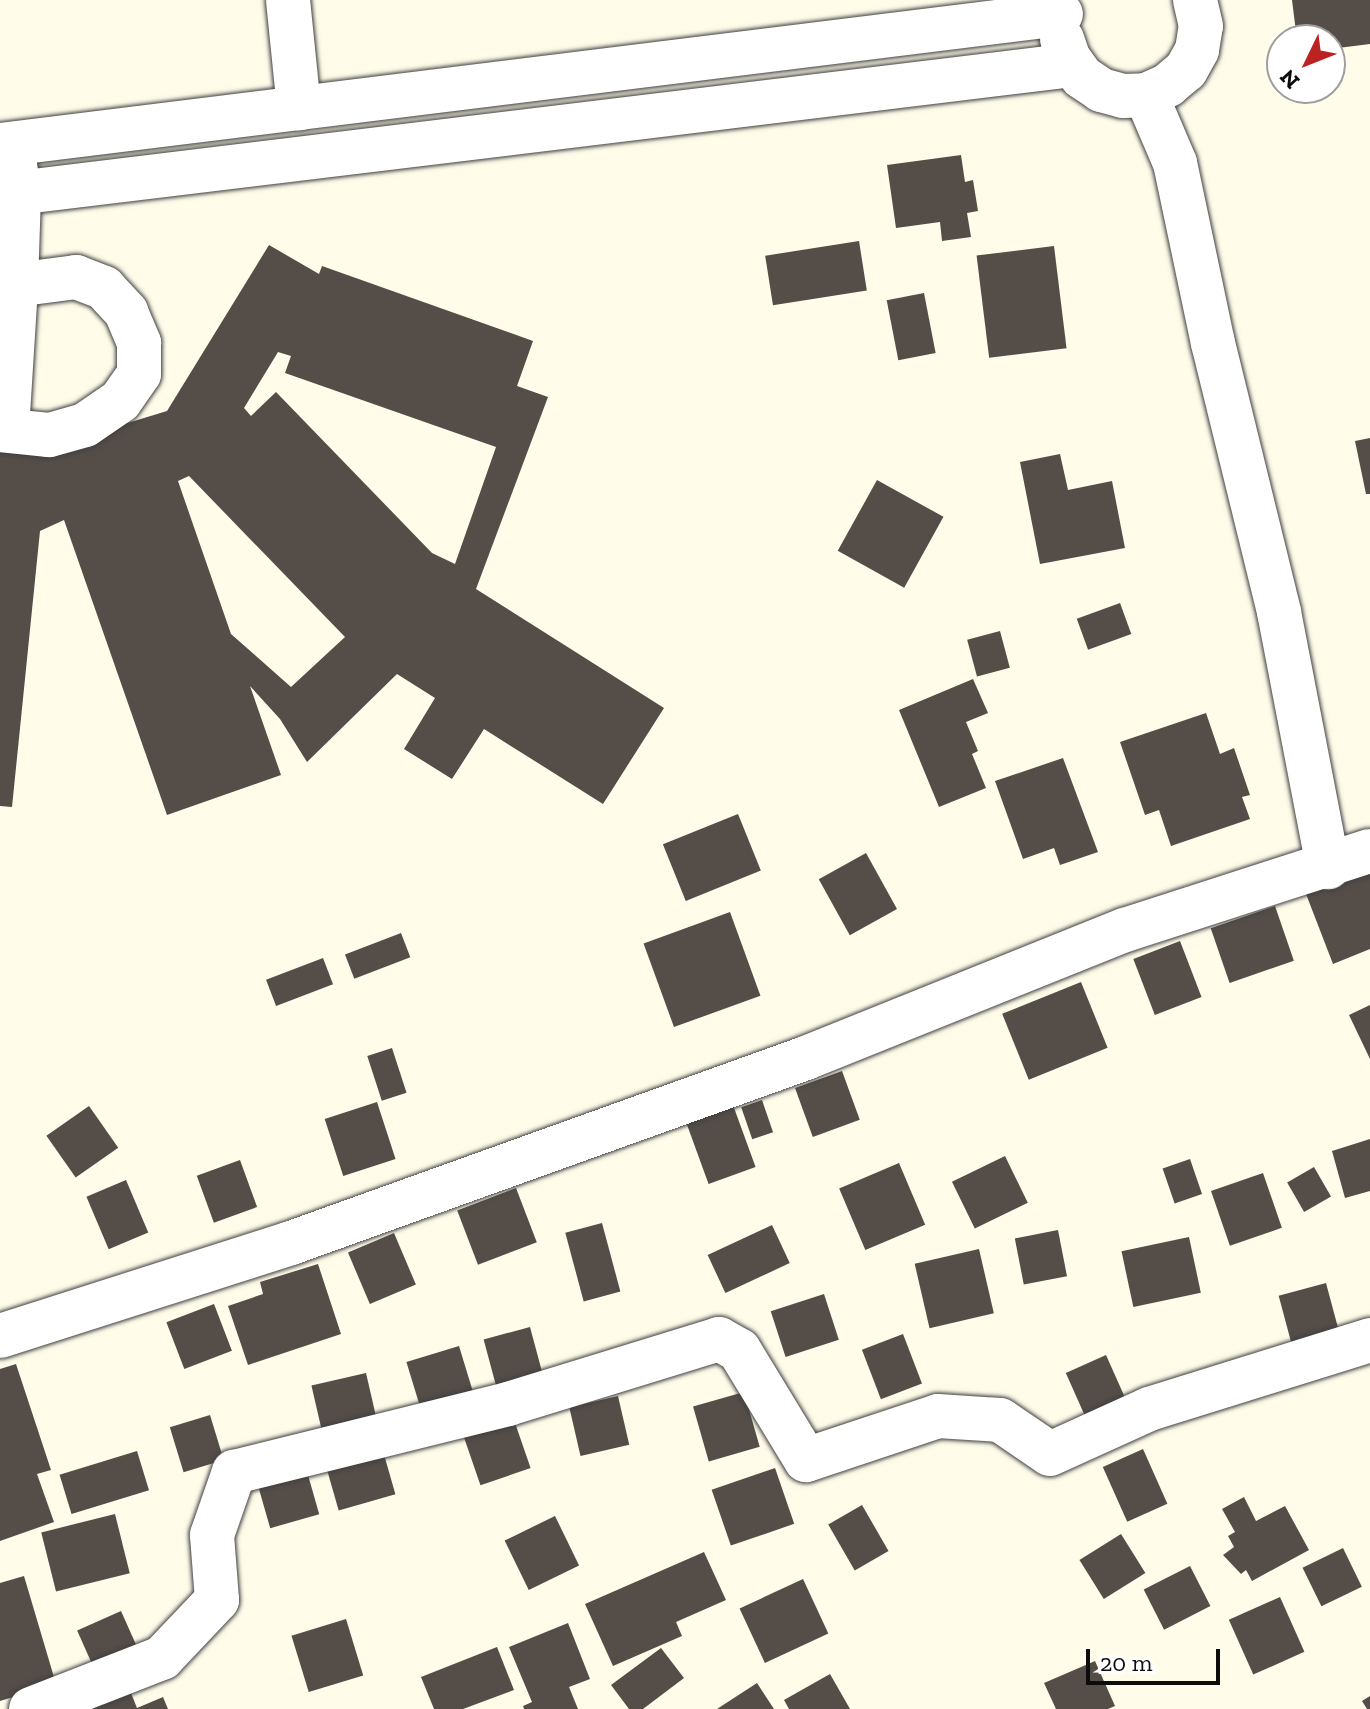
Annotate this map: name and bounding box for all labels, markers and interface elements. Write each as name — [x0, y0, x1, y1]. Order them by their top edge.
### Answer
north arrow — [1266, 24, 1346, 104]
text: N — [1274, 64, 1305, 95]
scale bar — [1090, 1633, 1224, 1683]
text: 20 m — [1100, 1648, 1152, 1677]

